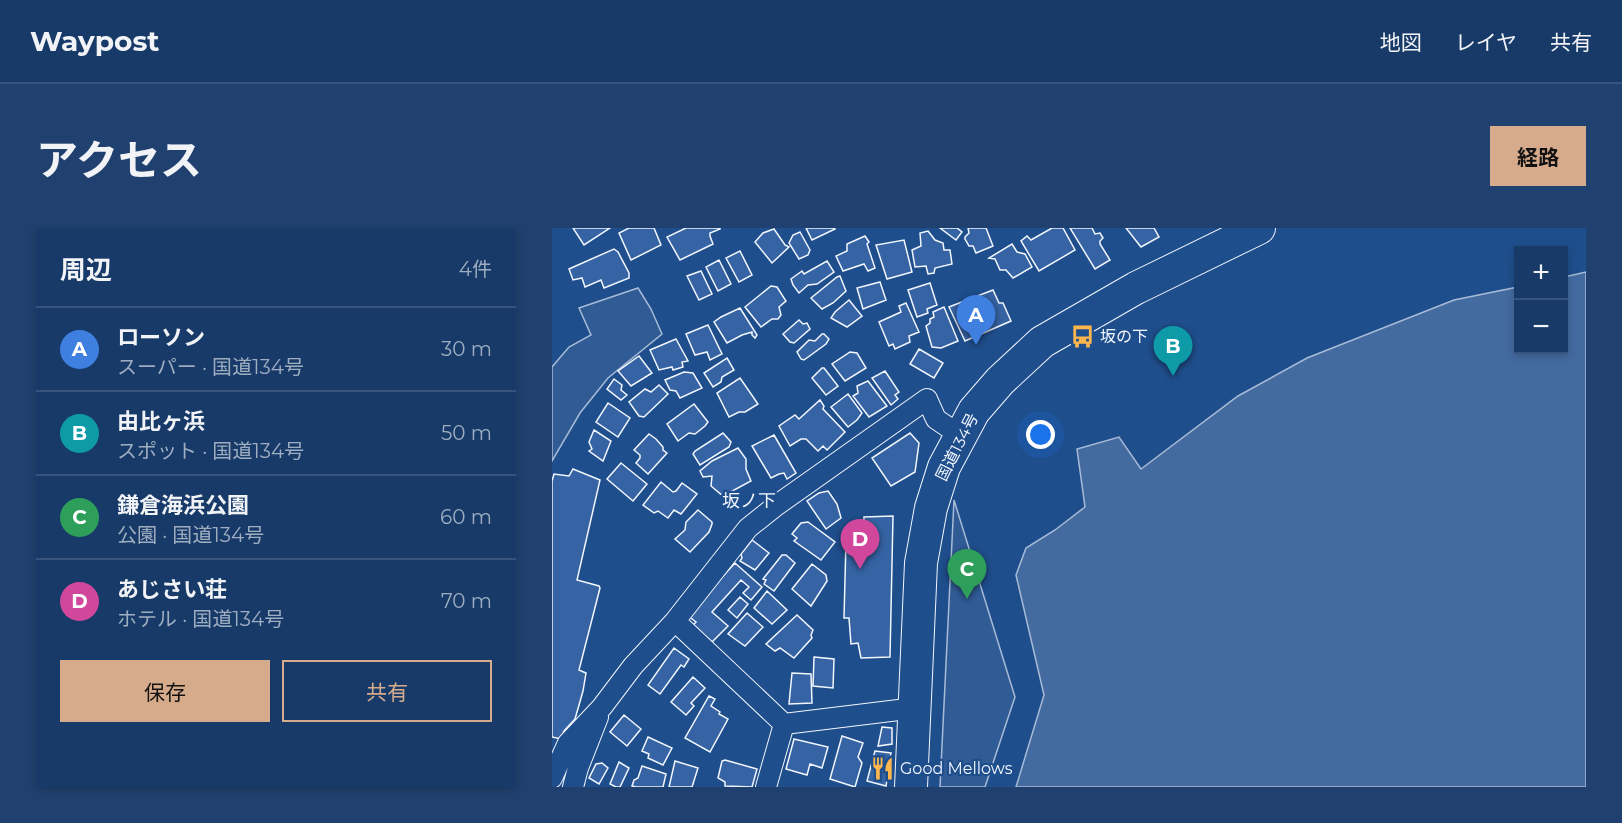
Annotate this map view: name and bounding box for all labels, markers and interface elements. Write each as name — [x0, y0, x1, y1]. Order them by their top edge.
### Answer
text: Waypost — [30, 24, 160, 58]
text: 地図 — [1380, 30, 1422, 55]
text: レイヤ — [1455, 30, 1517, 55]
text: 共有 — [1550, 30, 1592, 55]
button: 経路 — [1490, 126, 1586, 186]
text: アクセス — [36, 134, 202, 186]
map controls — [1514, 246, 1568, 354]
button: + — [1514, 246, 1568, 300]
text: 周辺 — [60, 254, 112, 286]
text: 4件 — [459, 257, 492, 281]
pin: A — [956, 296, 996, 345]
button: − — [1514, 300, 1568, 354]
bus stop icon: 坂の下 — [1069, 323, 1095, 349]
text: ローソン — [117, 324, 205, 351]
pin: B — [1154, 326, 1192, 376]
place label: 坂の下 — [1100, 327, 1148, 346]
text: A — [72, 337, 87, 361]
text: 30 m — [441, 337, 492, 361]
text: スーパー · 国道134号 — [117, 355, 304, 379]
text: 由比ヶ浜 — [117, 408, 205, 435]
street label: 国道134号 — [932, 410, 982, 484]
your location — [1026, 420, 1055, 449]
text: B — [72, 421, 87, 445]
text: 50 m — [441, 421, 492, 445]
text: スポット · 国道134号 — [117, 439, 304, 463]
district label: 坂ノ下 — [722, 490, 776, 512]
text: 鎌倉海浜公園 — [117, 492, 249, 519]
text: C — [72, 505, 87, 529]
text: 60 m — [440, 505, 492, 529]
pin: D — [840, 520, 880, 569]
text: 公園 · 国道134号 — [117, 523, 264, 547]
pin: C — [948, 550, 986, 599]
text: あじさい荘 — [117, 576, 227, 603]
text: D — [71, 589, 88, 613]
text: 70 m — [441, 589, 492, 613]
text: ホテル · 国道134号 — [117, 607, 284, 631]
button: 保存 — [60, 660, 270, 722]
button: 共有 — [282, 660, 492, 722]
restaurant icon: Good Mellows — [869, 755, 895, 781]
place label: Good Mellows — [900, 759, 1013, 778]

